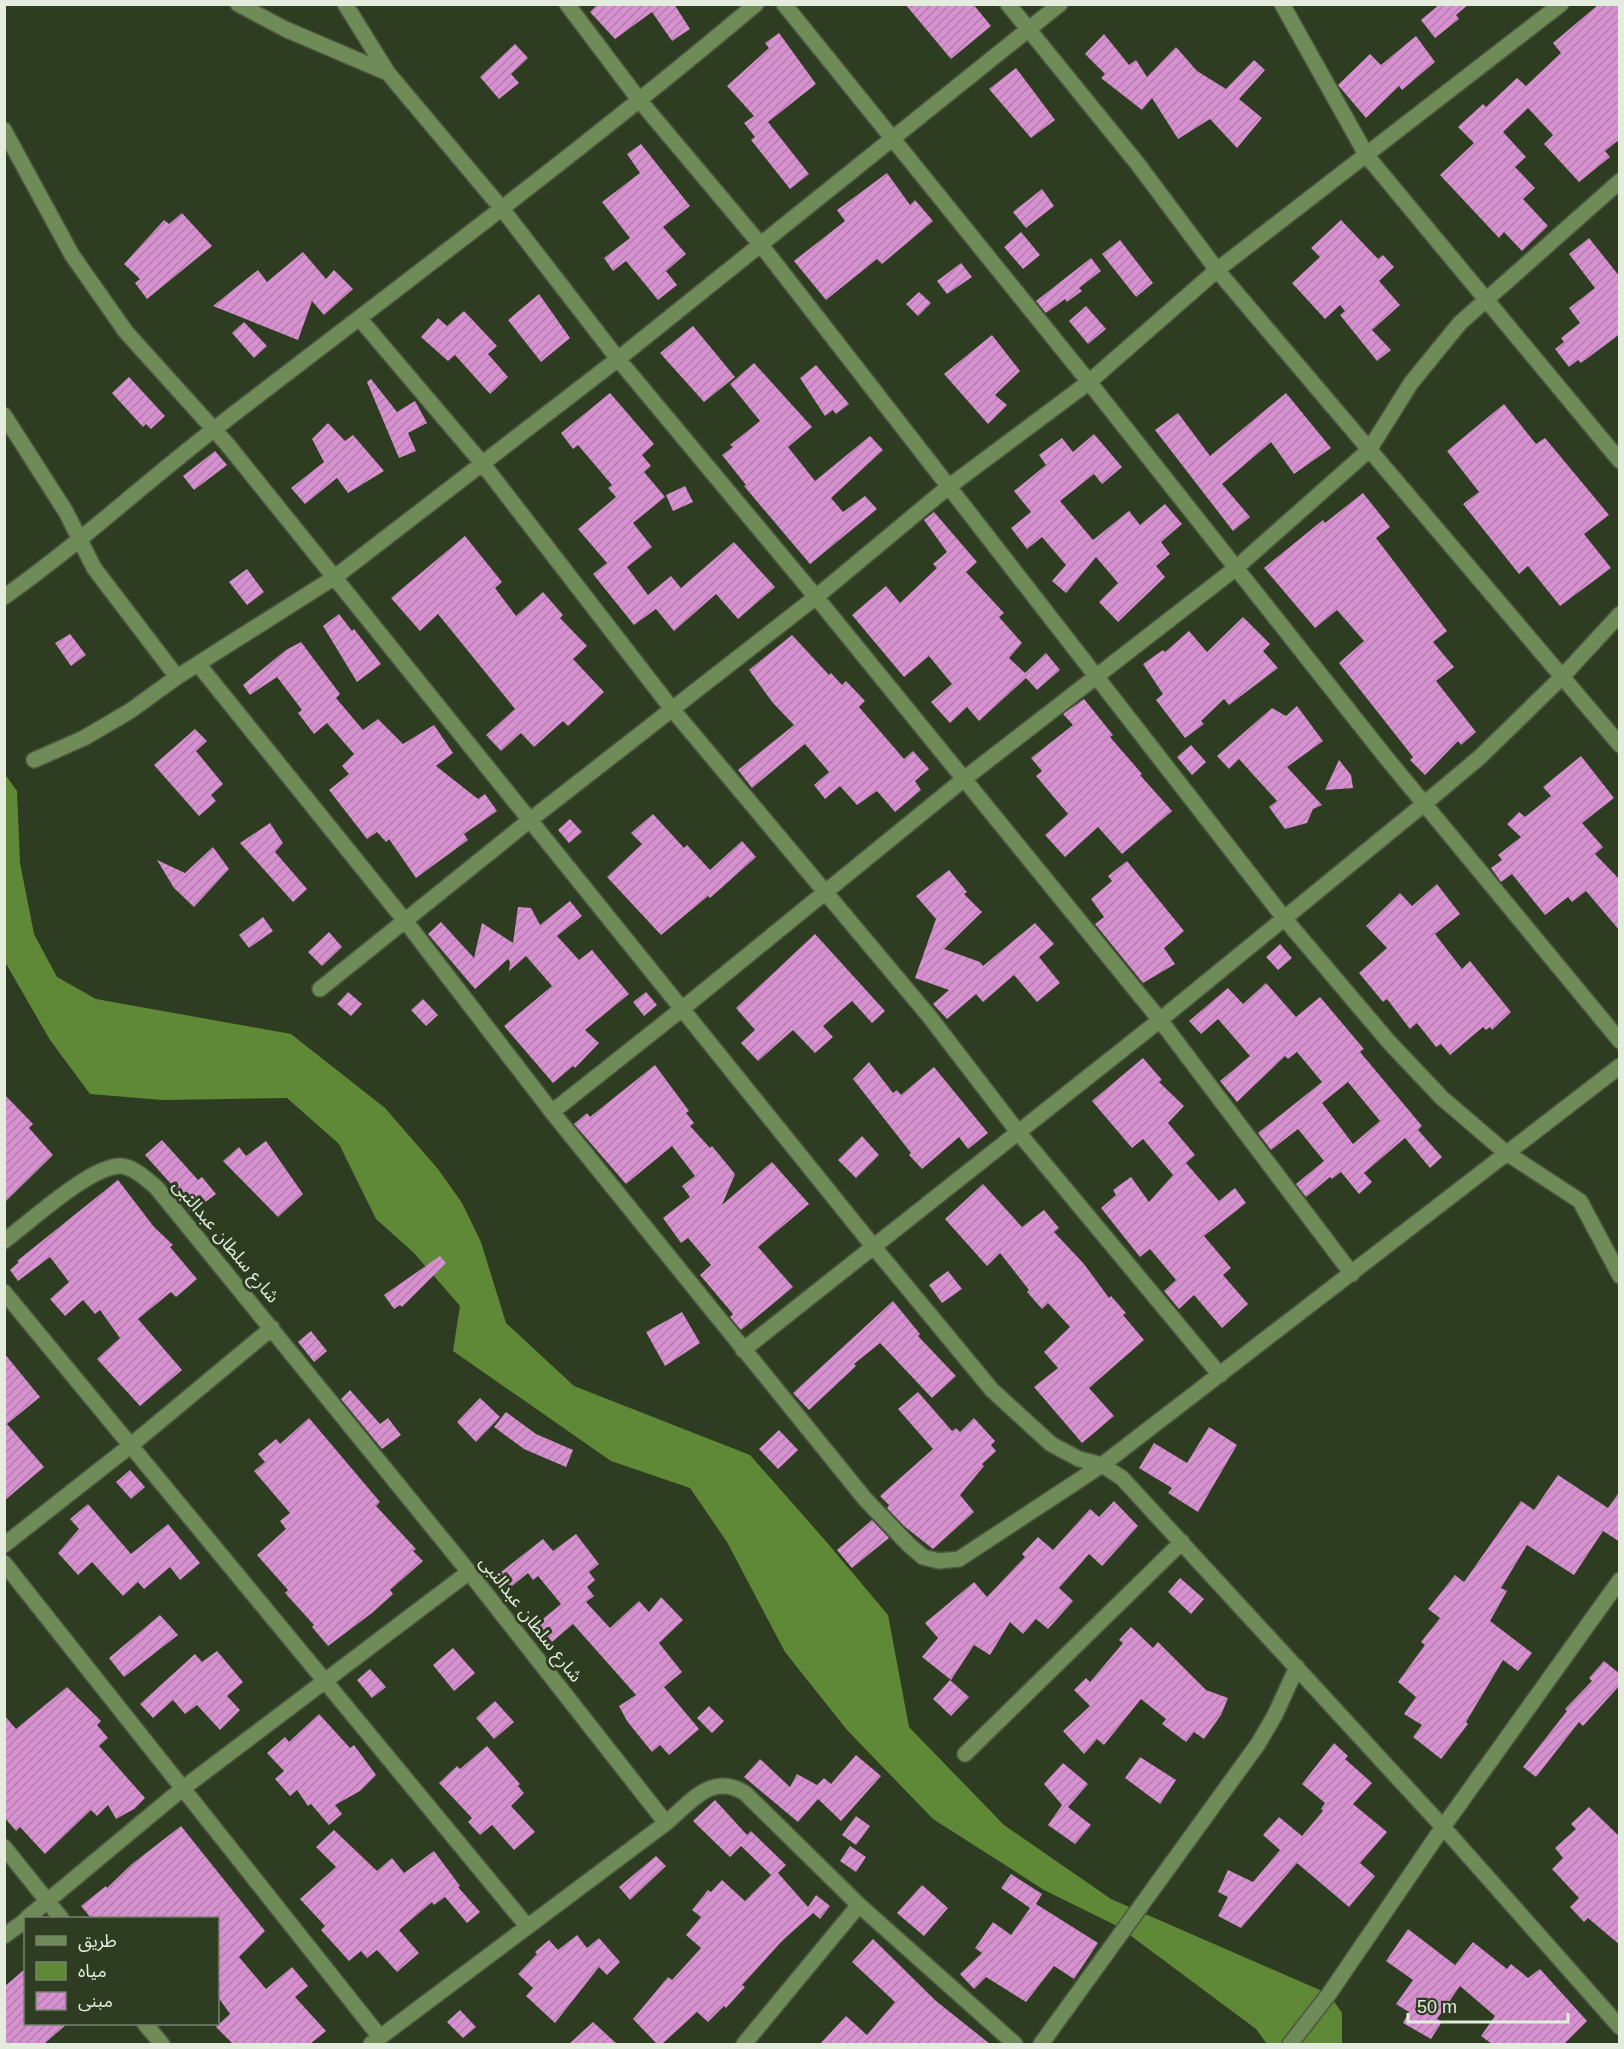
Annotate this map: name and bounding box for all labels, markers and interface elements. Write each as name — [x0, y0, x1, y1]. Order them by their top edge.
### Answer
street label: شارع سلطان عبدالنبى — [166, 1175, 283, 1309]
street label: شارع سلطان عبدالنبى — [472, 1552, 586, 1688]
legend — [24, 1917, 219, 2025]
text: طريق — [78, 1931, 117, 1952]
text: مياه — [78, 1961, 107, 1981]
scale bar — [1408, 1986, 1568, 2024]
text: مبنى — [78, 1991, 113, 2012]
text: 50 m — [1417, 1997, 1457, 2017]

